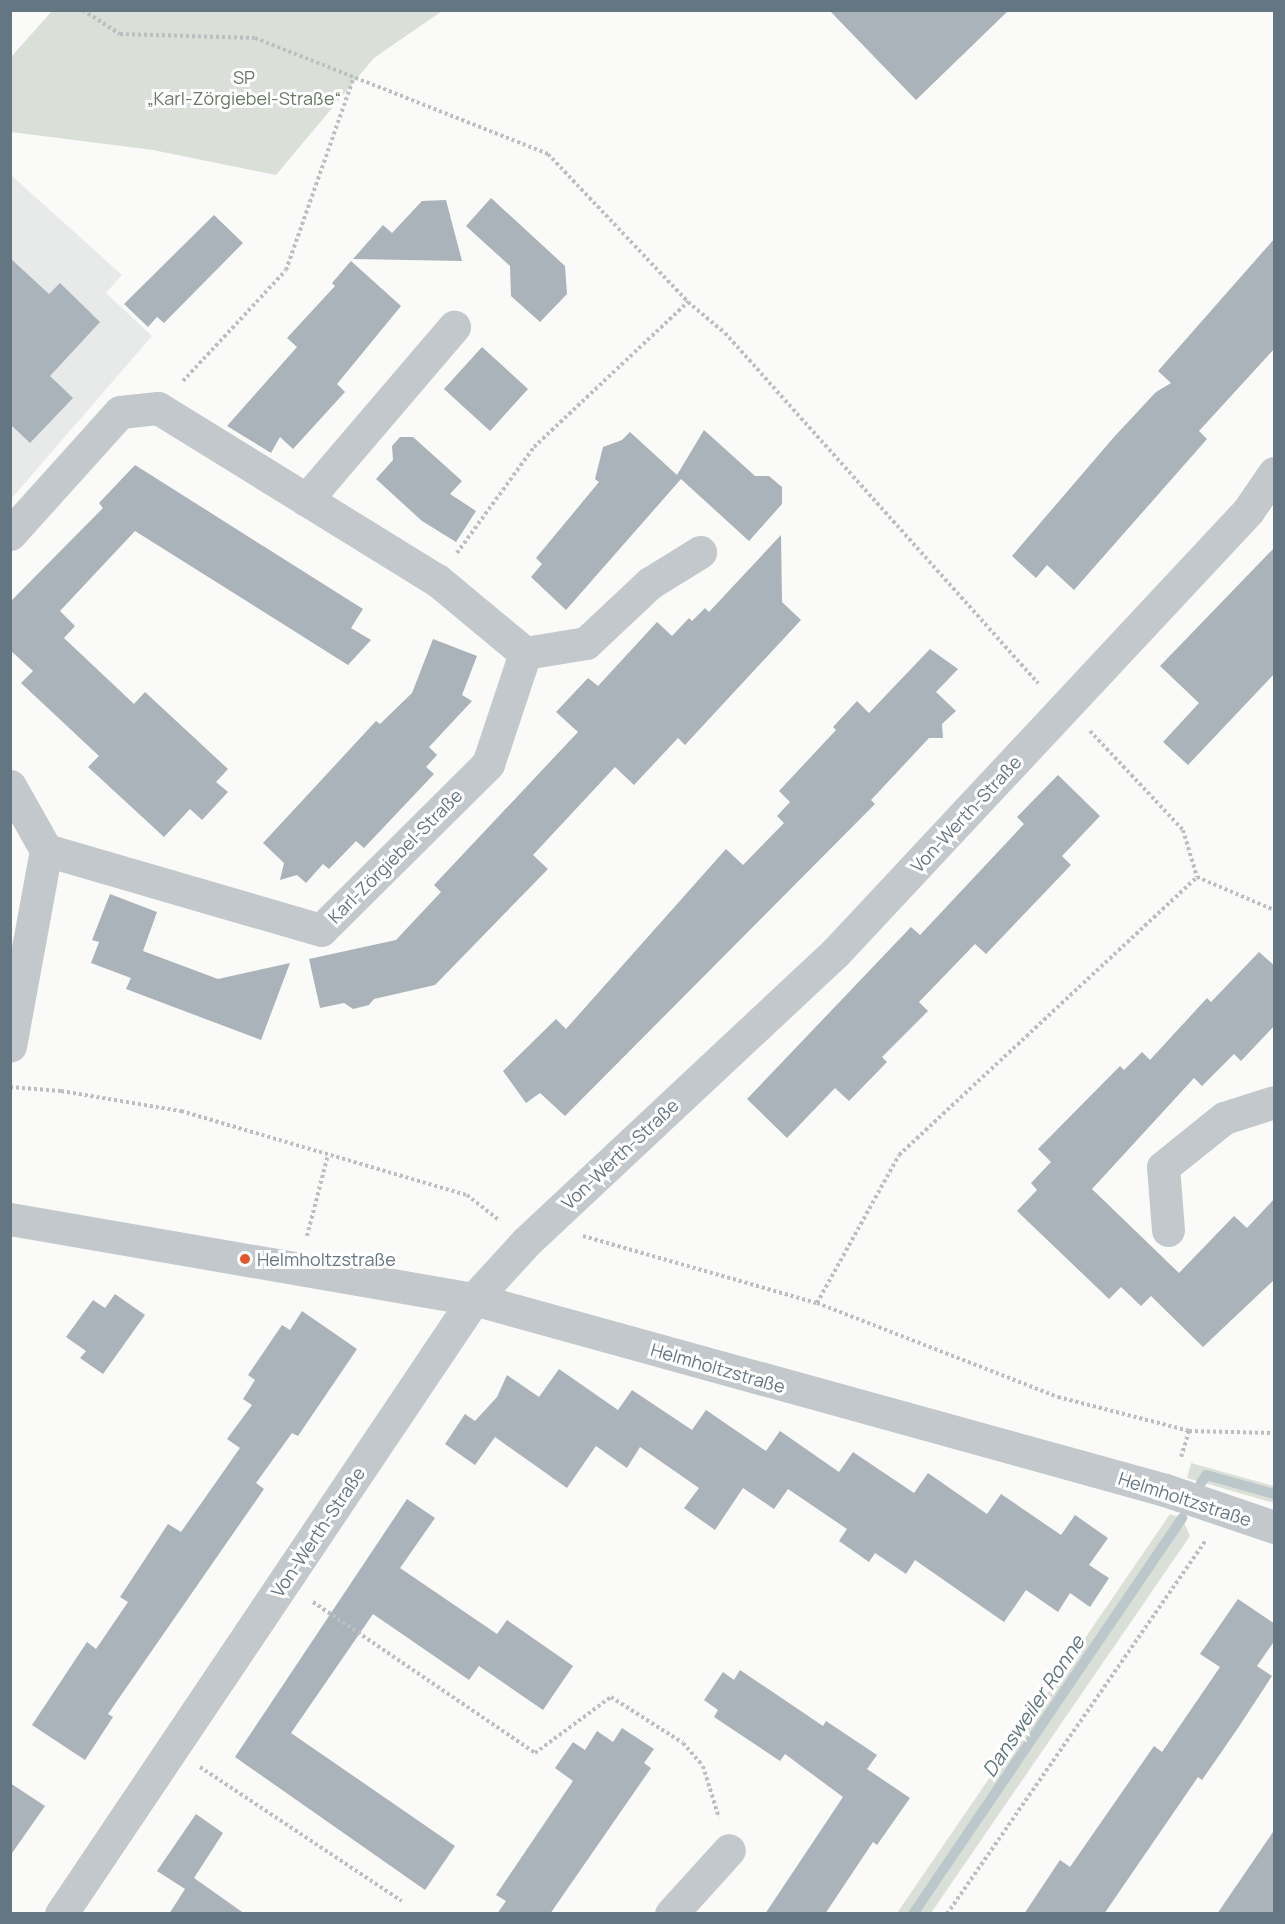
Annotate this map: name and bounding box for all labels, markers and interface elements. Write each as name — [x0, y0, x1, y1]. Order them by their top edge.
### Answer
park label: SP „Karl-Zörgiebel-Straße“ — [147, 67, 341, 110]
street label: Von-Werth-Straße — [906, 751, 1026, 877]
street label: Karl-Zörgiebel-Straße — [323, 784, 467, 928]
street label: Von-Werth-Straße — [557, 1094, 683, 1214]
place label: Helmholtzstraße — [257, 1248, 396, 1270]
marker: Helmholtzstraße — [238, 1252, 252, 1266]
street label: Helmholtzstraße — [648, 1339, 788, 1397]
street label: Von-Werth-Straße — [267, 1463, 369, 1601]
street label: Helmholtzstraße — [1116, 1467, 1254, 1531]
water label: Dansweiler Ronne — [977, 1631, 1089, 1781]

